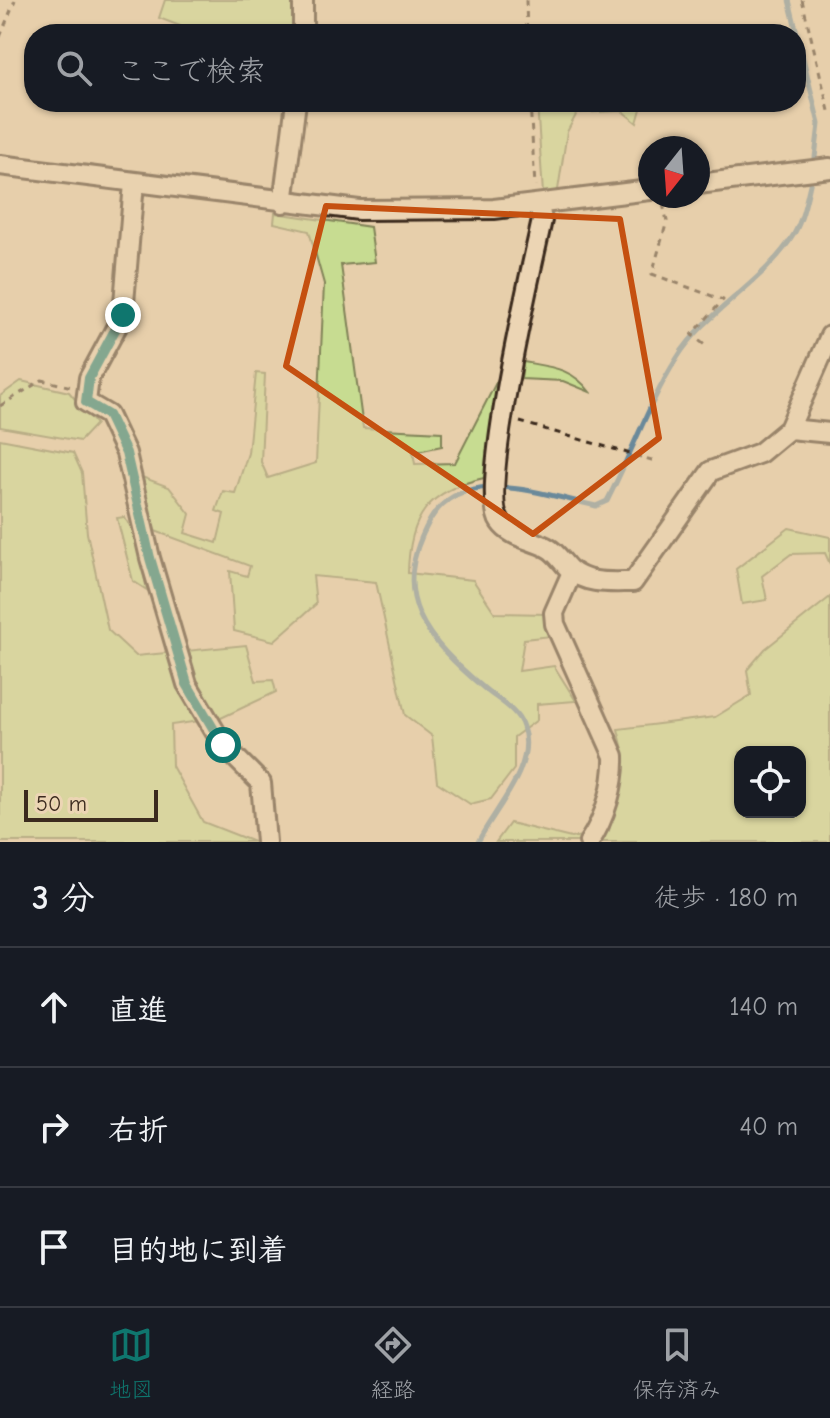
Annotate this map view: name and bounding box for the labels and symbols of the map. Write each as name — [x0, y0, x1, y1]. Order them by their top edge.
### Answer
north arrow — [638, 136, 710, 208]
route end — [105, 297, 141, 333]
route start — [205, 727, 241, 763]
scale bar — [24, 786, 158, 822]

